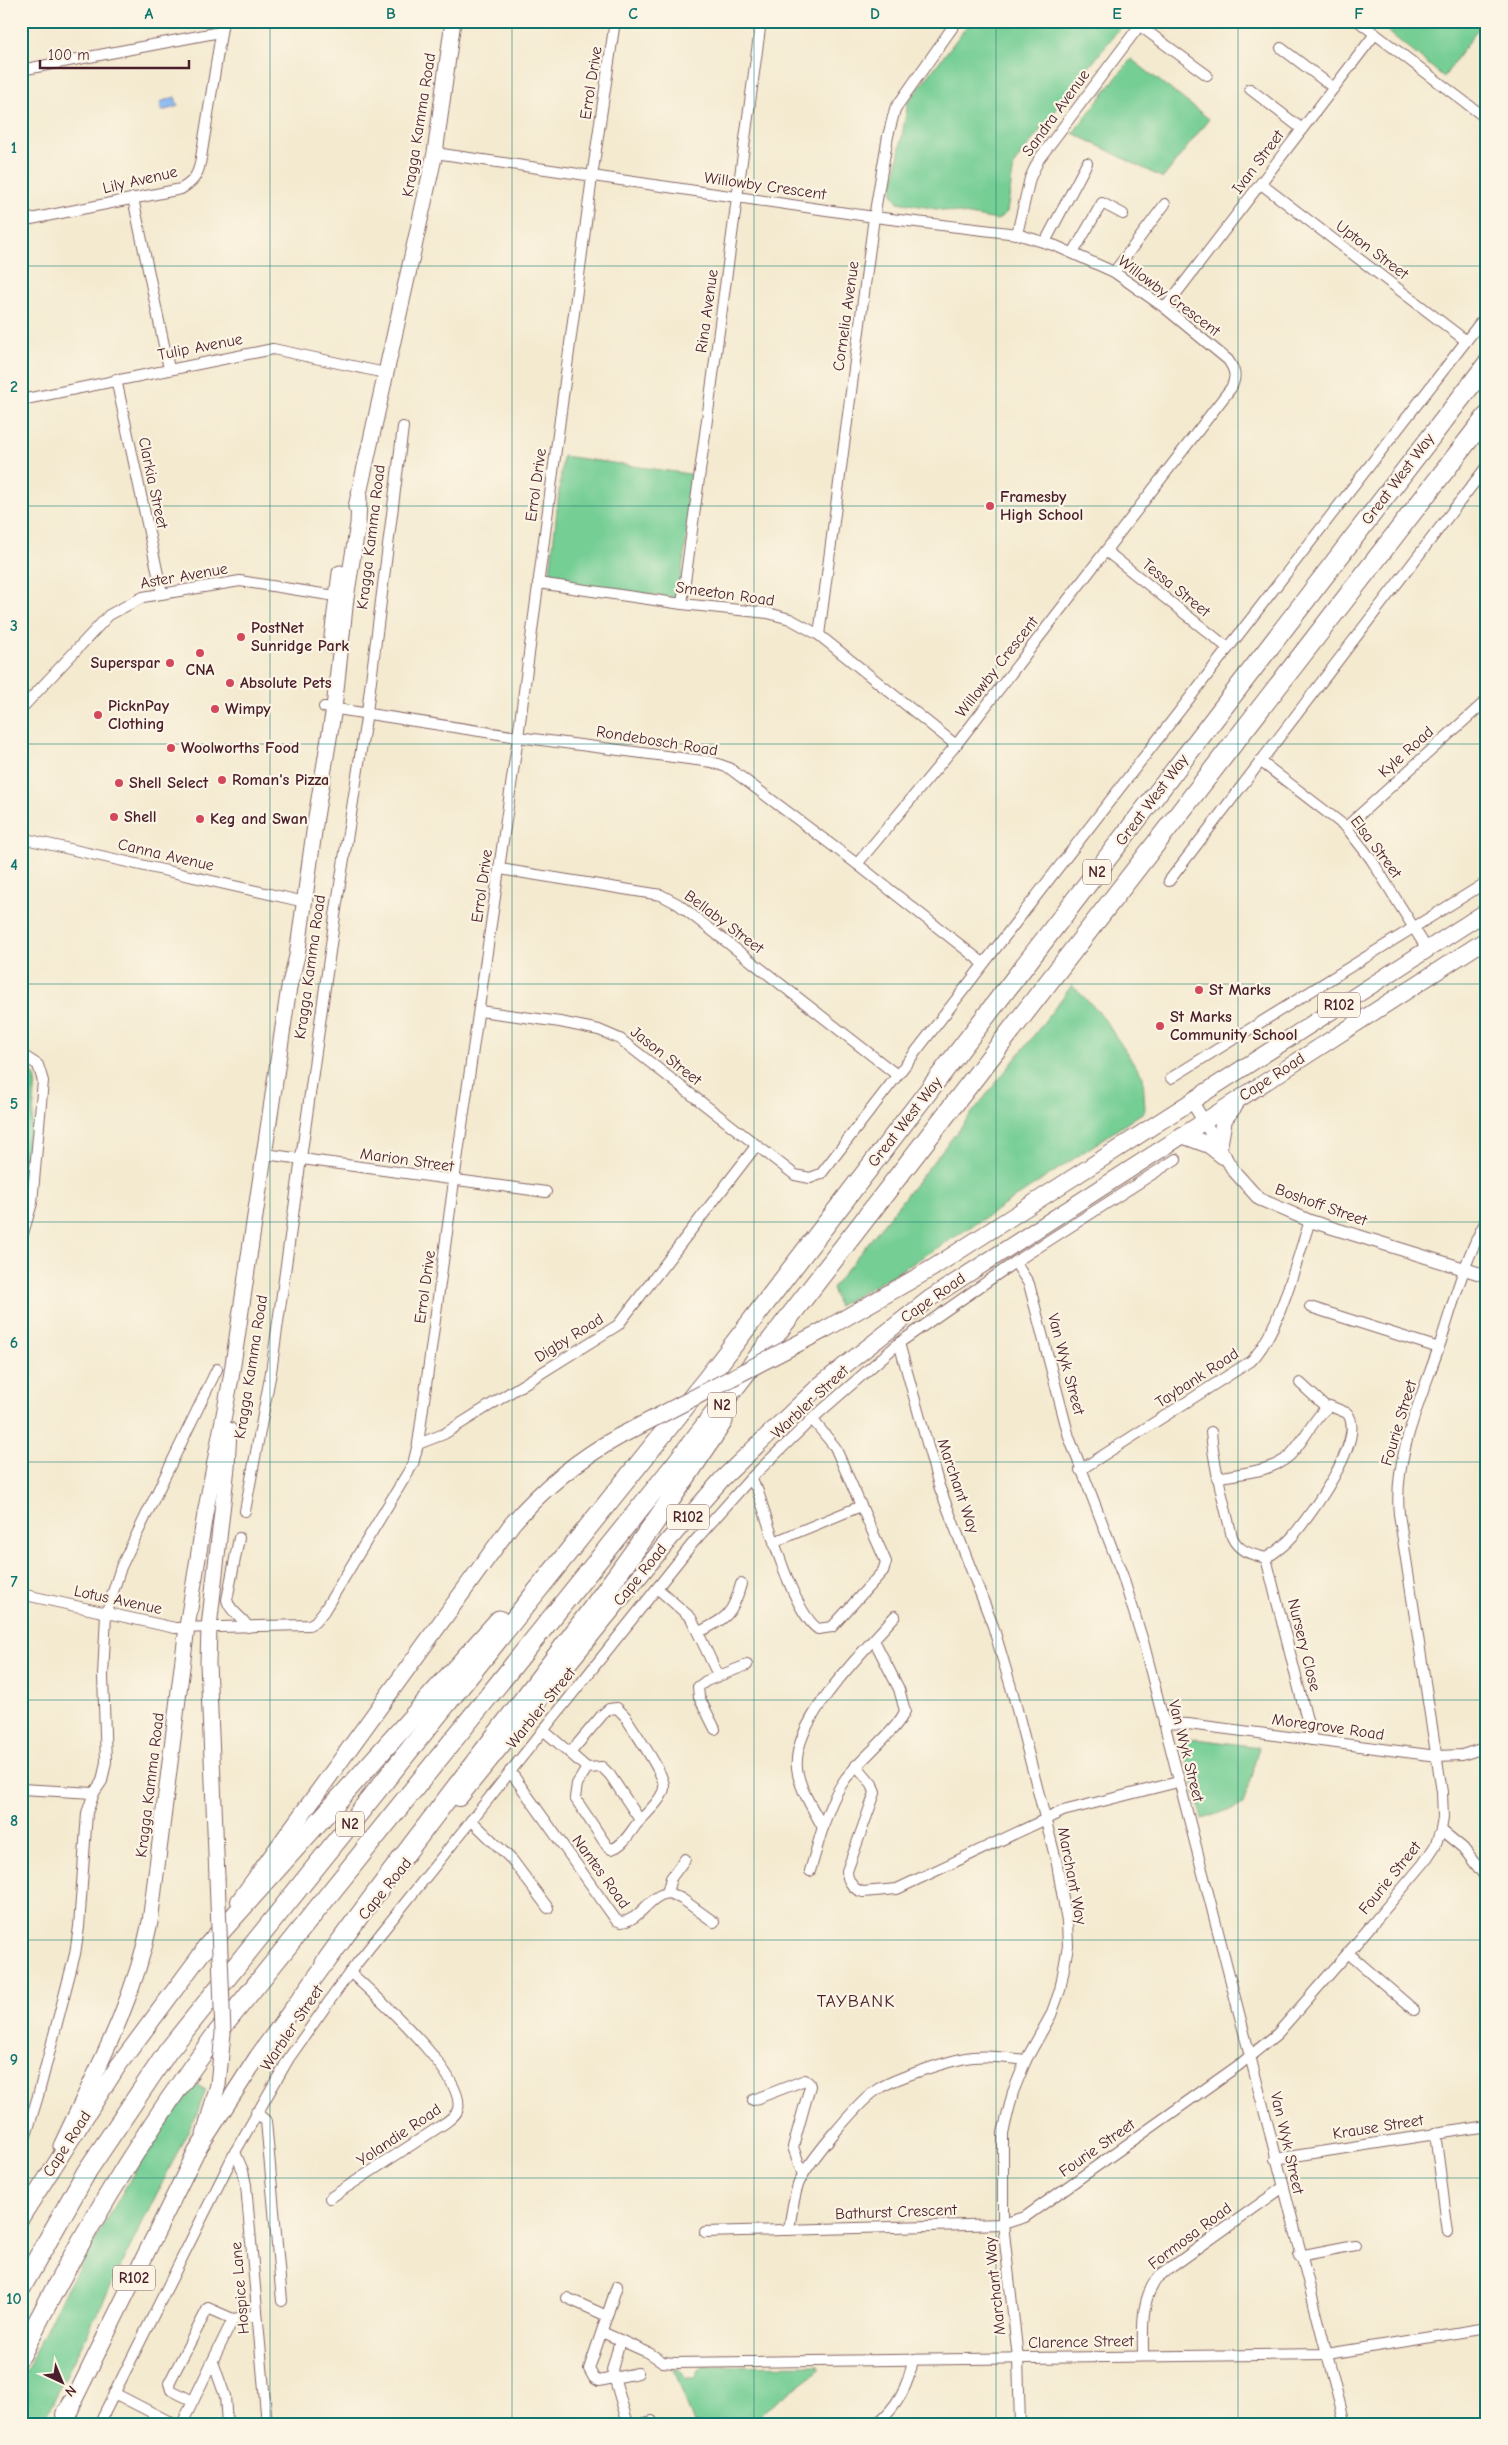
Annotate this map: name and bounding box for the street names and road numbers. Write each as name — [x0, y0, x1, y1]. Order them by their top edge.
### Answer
street label: Errol Drive — [576, 45, 606, 121]
street label: Kragga Kamma Road — [399, 52, 439, 198]
street label: Sandra Avenue — [1019, 66, 1093, 160]
street label: Ivan Street — [1228, 126, 1288, 197]
street label: Lily Avenue — [101, 163, 179, 197]
street label: Willowby Crescent — [703, 169, 828, 204]
street label: Upton Street — [1332, 217, 1412, 283]
street label: Willowby Crescent — [1114, 252, 1224, 340]
street label: Cornelia Avenue — [829, 260, 863, 372]
street label: Rina Avenue — [692, 268, 722, 354]
street label: Tulip Avenue — [156, 330, 244, 364]
street label: Great West Way — [1358, 429, 1439, 528]
street label: Clarkia Street — [135, 436, 172, 531]
street label: Errol Drive — [522, 447, 550, 523]
street label: Kragga Kamma Road — [353, 464, 389, 610]
street label: Tessa Street — [1138, 555, 1214, 621]
street label: Aster Avenue — [139, 559, 229, 593]
street label: Smeeton Road — [675, 578, 775, 610]
street label: Willowby Crescent — [952, 613, 1042, 721]
street label: Rondebosch Road — [595, 723, 719, 759]
street label: Kyle Road — [1375, 723, 1437, 781]
street label: Great West Way — [1112, 750, 1193, 849]
street label: Elsa Street — [1347, 812, 1406, 882]
street label: Canna Avenue — [116, 835, 216, 875]
street label: Errol Drive — [468, 848, 496, 924]
road number: N2 — [1083, 860, 1111, 884]
street label: Bellaby Street — [681, 886, 767, 958]
street label: Kragga Kamma Road — [291, 894, 329, 1040]
road number: R102 — [1318, 992, 1360, 1018]
street label: Jason Street — [627, 1023, 705, 1089]
street label: Cape Road — [1236, 1049, 1308, 1105]
street label: Great West Way — [864, 1073, 946, 1171]
street label: Marion Street — [359, 1145, 455, 1176]
street label: Boshoff Street — [1273, 1180, 1370, 1230]
street label: Errol Drive — [411, 1249, 439, 1325]
street label: Cape Road — [897, 1269, 969, 1327]
street label: Kragga Kamma Road — [231, 1294, 271, 1440]
street label: Digby Road — [531, 1310, 607, 1366]
street label: Van Wyk Street — [1044, 1311, 1088, 1417]
street label: Taybank Road — [1152, 1344, 1242, 1412]
street label: Warbler Street — [768, 1361, 853, 1442]
street label: Fourie Street — [1377, 1378, 1421, 1468]
road number: N2 — [708, 1392, 736, 1418]
street label: Marchant Way — [933, 1436, 983, 1537]
road number: R102 — [667, 1504, 709, 1530]
street label: Cape Road — [610, 1540, 670, 1610]
street label: Lotus Avenue — [72, 1582, 164, 1618]
street label: Nursery Close — [1284, 1597, 1324, 1693]
street label: Warbler Street — [503, 1663, 579, 1752]
street label: Van Wyk Street — [1165, 1698, 1207, 1804]
street label: Moregrove Road — [1271, 1710, 1385, 1744]
street label: Kragga Kamma Road — [132, 1712, 168, 1858]
road number: N2 — [336, 1812, 364, 1836]
street label: Marchant Way — [1054, 1826, 1090, 1927]
street label: Nantes Road — [568, 1832, 634, 1912]
street label: Fourie Street — [1355, 1838, 1425, 1918]
street label: Cape Road — [355, 1854, 415, 1924]
street label: Warbler Street — [257, 1981, 327, 2074]
street label: Van Wyk Street — [1266, 2090, 1308, 2196]
street label: Yolandie Road — [353, 2100, 445, 2170]
street label: Cape Road — [39, 2108, 95, 2180]
street label: Krause Street — [1331, 2111, 1425, 2143]
street label: Fourie Street — [1056, 2115, 1139, 2181]
street label: Formosa Road — [1145, 2199, 1235, 2273]
street label: Bathurst Crescent — [835, 2201, 958, 2223]
street label: Marchant Way — [981, 2235, 1009, 2336]
street label: Hospice Lane — [227, 2241, 253, 2335]
road number: R102 — [113, 2266, 155, 2290]
street label: Clarence Street — [1028, 2332, 1134, 2352]

